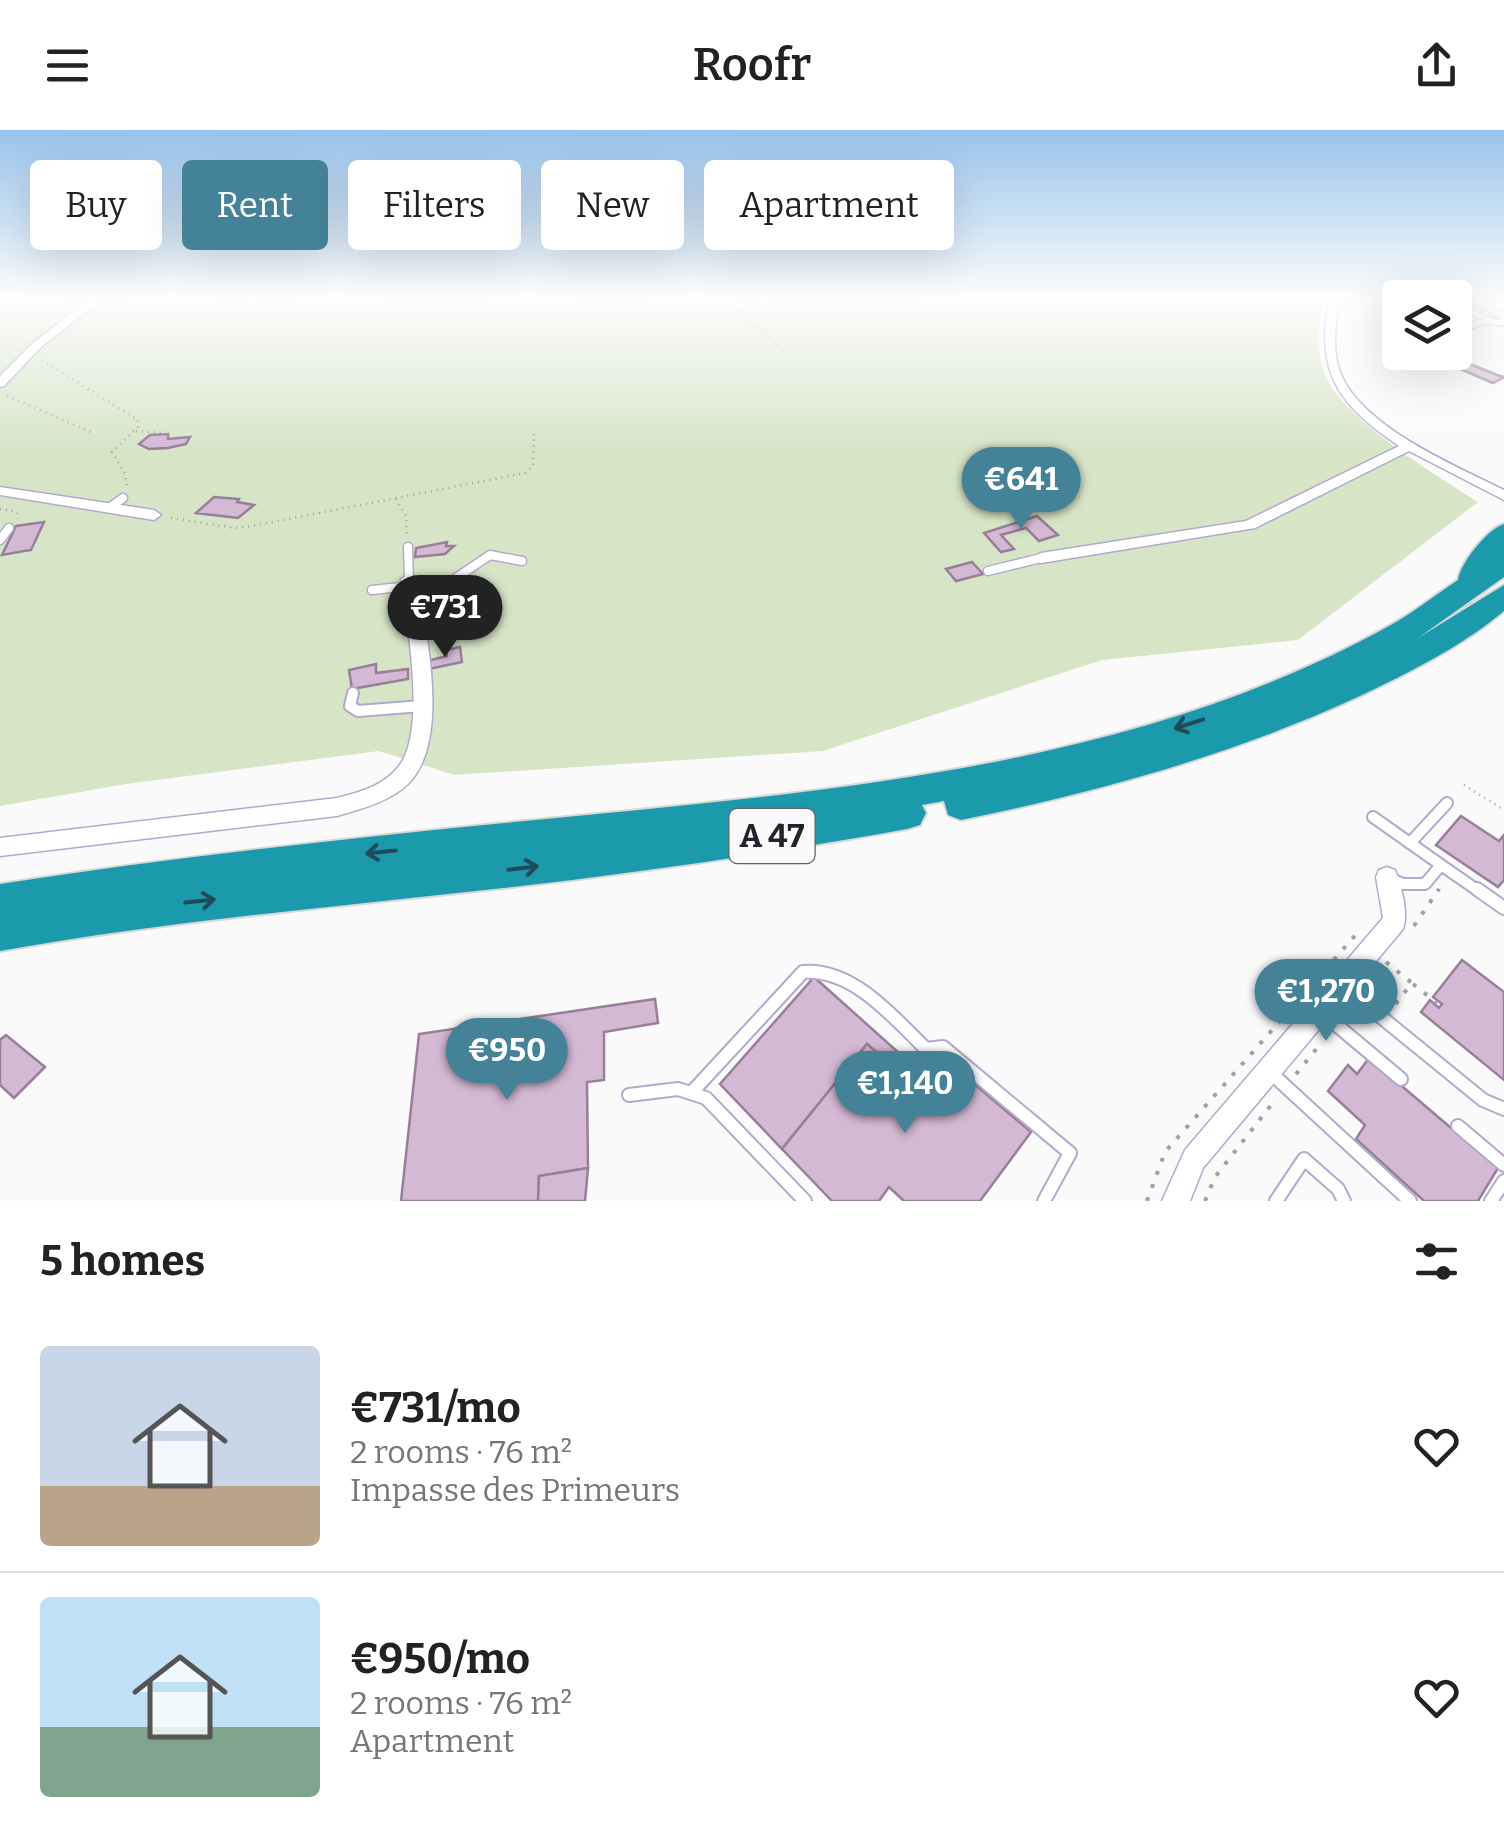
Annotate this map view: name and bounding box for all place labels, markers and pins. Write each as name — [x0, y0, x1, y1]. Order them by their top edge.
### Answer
pin: €641 — [962, 447, 1080, 532]
pin: €731 — [386, 575, 504, 660]
pin: €1,270 — [1245, 959, 1407, 1044]
pin: €950 — [448, 1018, 566, 1103]
pin: €1,140 — [824, 1051, 986, 1136]

